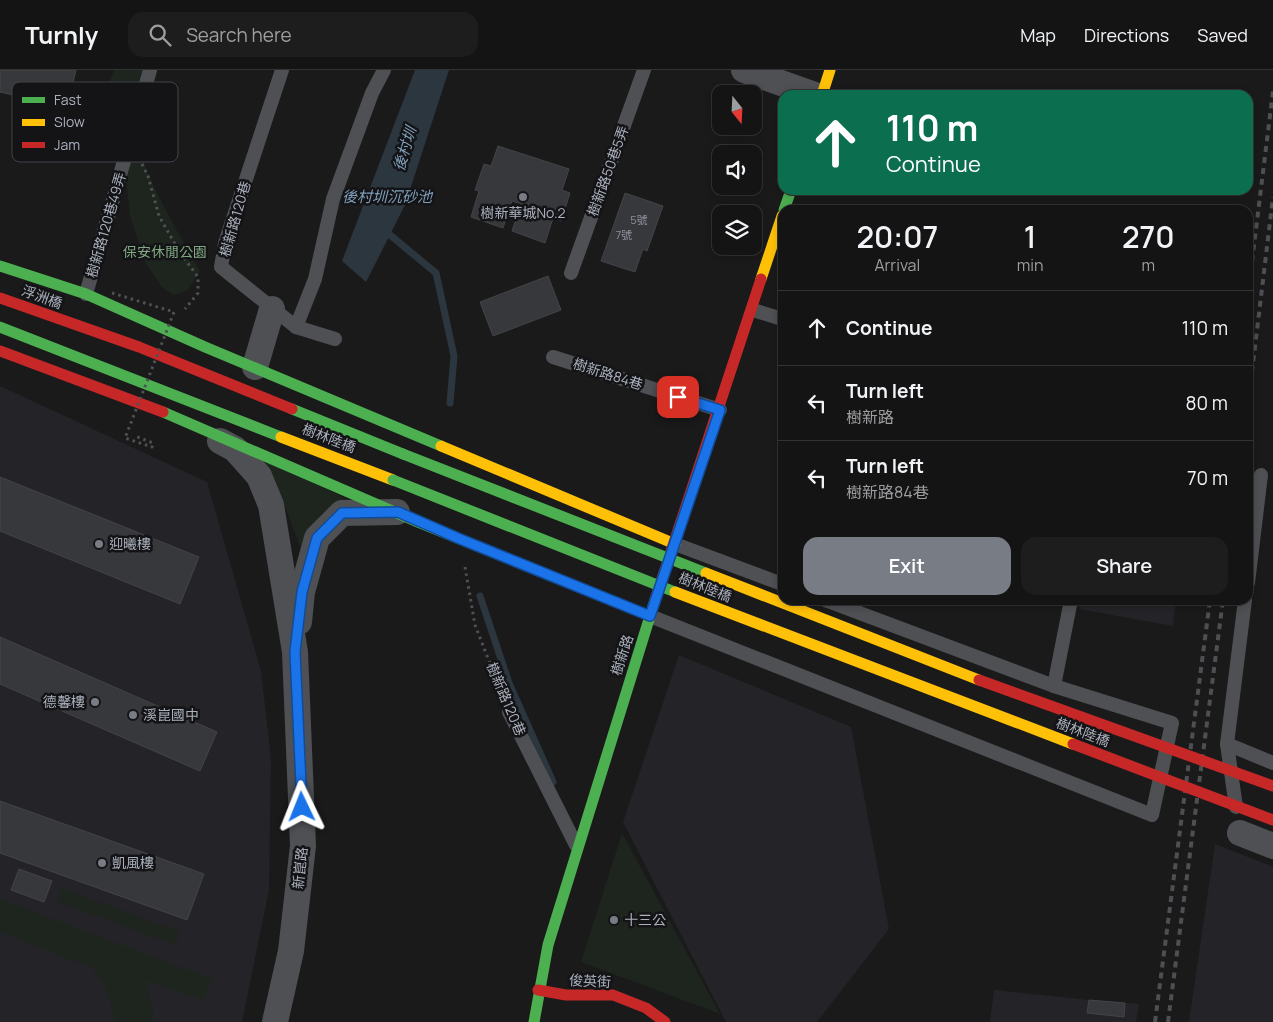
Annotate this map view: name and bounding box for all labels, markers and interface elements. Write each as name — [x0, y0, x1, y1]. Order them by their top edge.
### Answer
search box — [128, 12, 478, 57]
text: Turnly — [25, 18, 98, 51]
icon: search — [146, 21, 174, 49]
text: Search here — [186, 22, 292, 48]
text: Map — [1020, 23, 1056, 47]
text: Directions — [1084, 23, 1169, 47]
text: Saved — [1197, 23, 1248, 47]
legend — [12, 82, 178, 162]
north arrow — [712, 85, 762, 135]
map controls — [712, 85, 762, 255]
text: Fast — [54, 90, 82, 109]
text: 110 m — [886, 104, 978, 152]
icon: ahead — [803, 110, 868, 175]
text: Slow — [54, 112, 85, 131]
water label: 後村圳 — [388, 122, 422, 173]
street label: 樹新路50巷5弄 — [582, 123, 633, 219]
text: Jam — [54, 135, 80, 154]
button: sound — [712, 145, 762, 195]
text: Continue — [886, 149, 981, 179]
street label: 樹新路120巷49弄 — [81, 170, 130, 280]
street label: 樹新路120巷 — [215, 179, 254, 259]
water label: 後村圳沉砂池 — [342, 186, 434, 207]
marker: 樹新華城No.2 — [517, 191, 529, 203]
place label: 樹新華城No.2 — [480, 203, 566, 222]
button: layers — [712, 205, 762, 255]
house number: 5號 — [630, 212, 648, 227]
text: 20:07 — [856, 216, 938, 257]
text: 1 — [1024, 216, 1036, 257]
text: 270 — [1122, 216, 1175, 257]
house number: 7號 — [616, 227, 632, 242]
park label: 保安休閒公園 — [123, 242, 207, 261]
text: Arrival — [874, 254, 920, 276]
text: min — [1017, 254, 1043, 276]
text: m — [1141, 254, 1155, 276]
street label: 浮洲橋 — [19, 280, 65, 313]
icon: ahead — [803, 314, 831, 342]
text: Continue — [846, 315, 932, 341]
text: 110 m — [1182, 315, 1228, 341]
street label: 樹新路84巷 — [571, 353, 646, 394]
pin — [657, 376, 699, 418]
text: Turn left — [846, 378, 924, 404]
icon: arrive — [664, 383, 692, 411]
icon: left — [803, 389, 831, 417]
text: 80 m — [1185, 390, 1228, 416]
text: 樹新路 — [846, 406, 894, 428]
street label: 樹林陸橋 — [300, 419, 359, 456]
text: Turn left — [846, 453, 924, 479]
icon: left — [803, 464, 831, 492]
text: 70 m — [1187, 465, 1228, 491]
text: 樹新路84巷 — [846, 481, 929, 503]
place label: 迎曦樓 — [109, 534, 151, 553]
button: Exit — [803, 537, 1011, 595]
button: Share — [1021, 537, 1228, 595]
marker: 迎曦樓 — [93, 538, 105, 550]
street label: 樹林陸橋 — [676, 567, 735, 606]
street label: 樹新路 — [606, 632, 637, 678]
street label: 樹新路120巷 — [482, 659, 530, 738]
place label: 德馨樓 — [43, 692, 85, 711]
marker: 德馨樓 — [89, 696, 101, 708]
place label: 溪崑國中 — [143, 705, 199, 724]
marker: 溪崑國中 — [127, 709, 139, 721]
street label: 樹林陸橋 — [1054, 713, 1113, 750]
position arrow — [275, 780, 327, 832]
street label: 新崑路 — [288, 846, 311, 890]
place label: 凱風樓 — [112, 853, 154, 872]
marker: 凱風樓 — [96, 857, 108, 869]
place label: 十三公 — [624, 910, 666, 929]
marker: 十三公 — [608, 914, 620, 926]
street label: 俊英街 — [569, 970, 611, 991]

